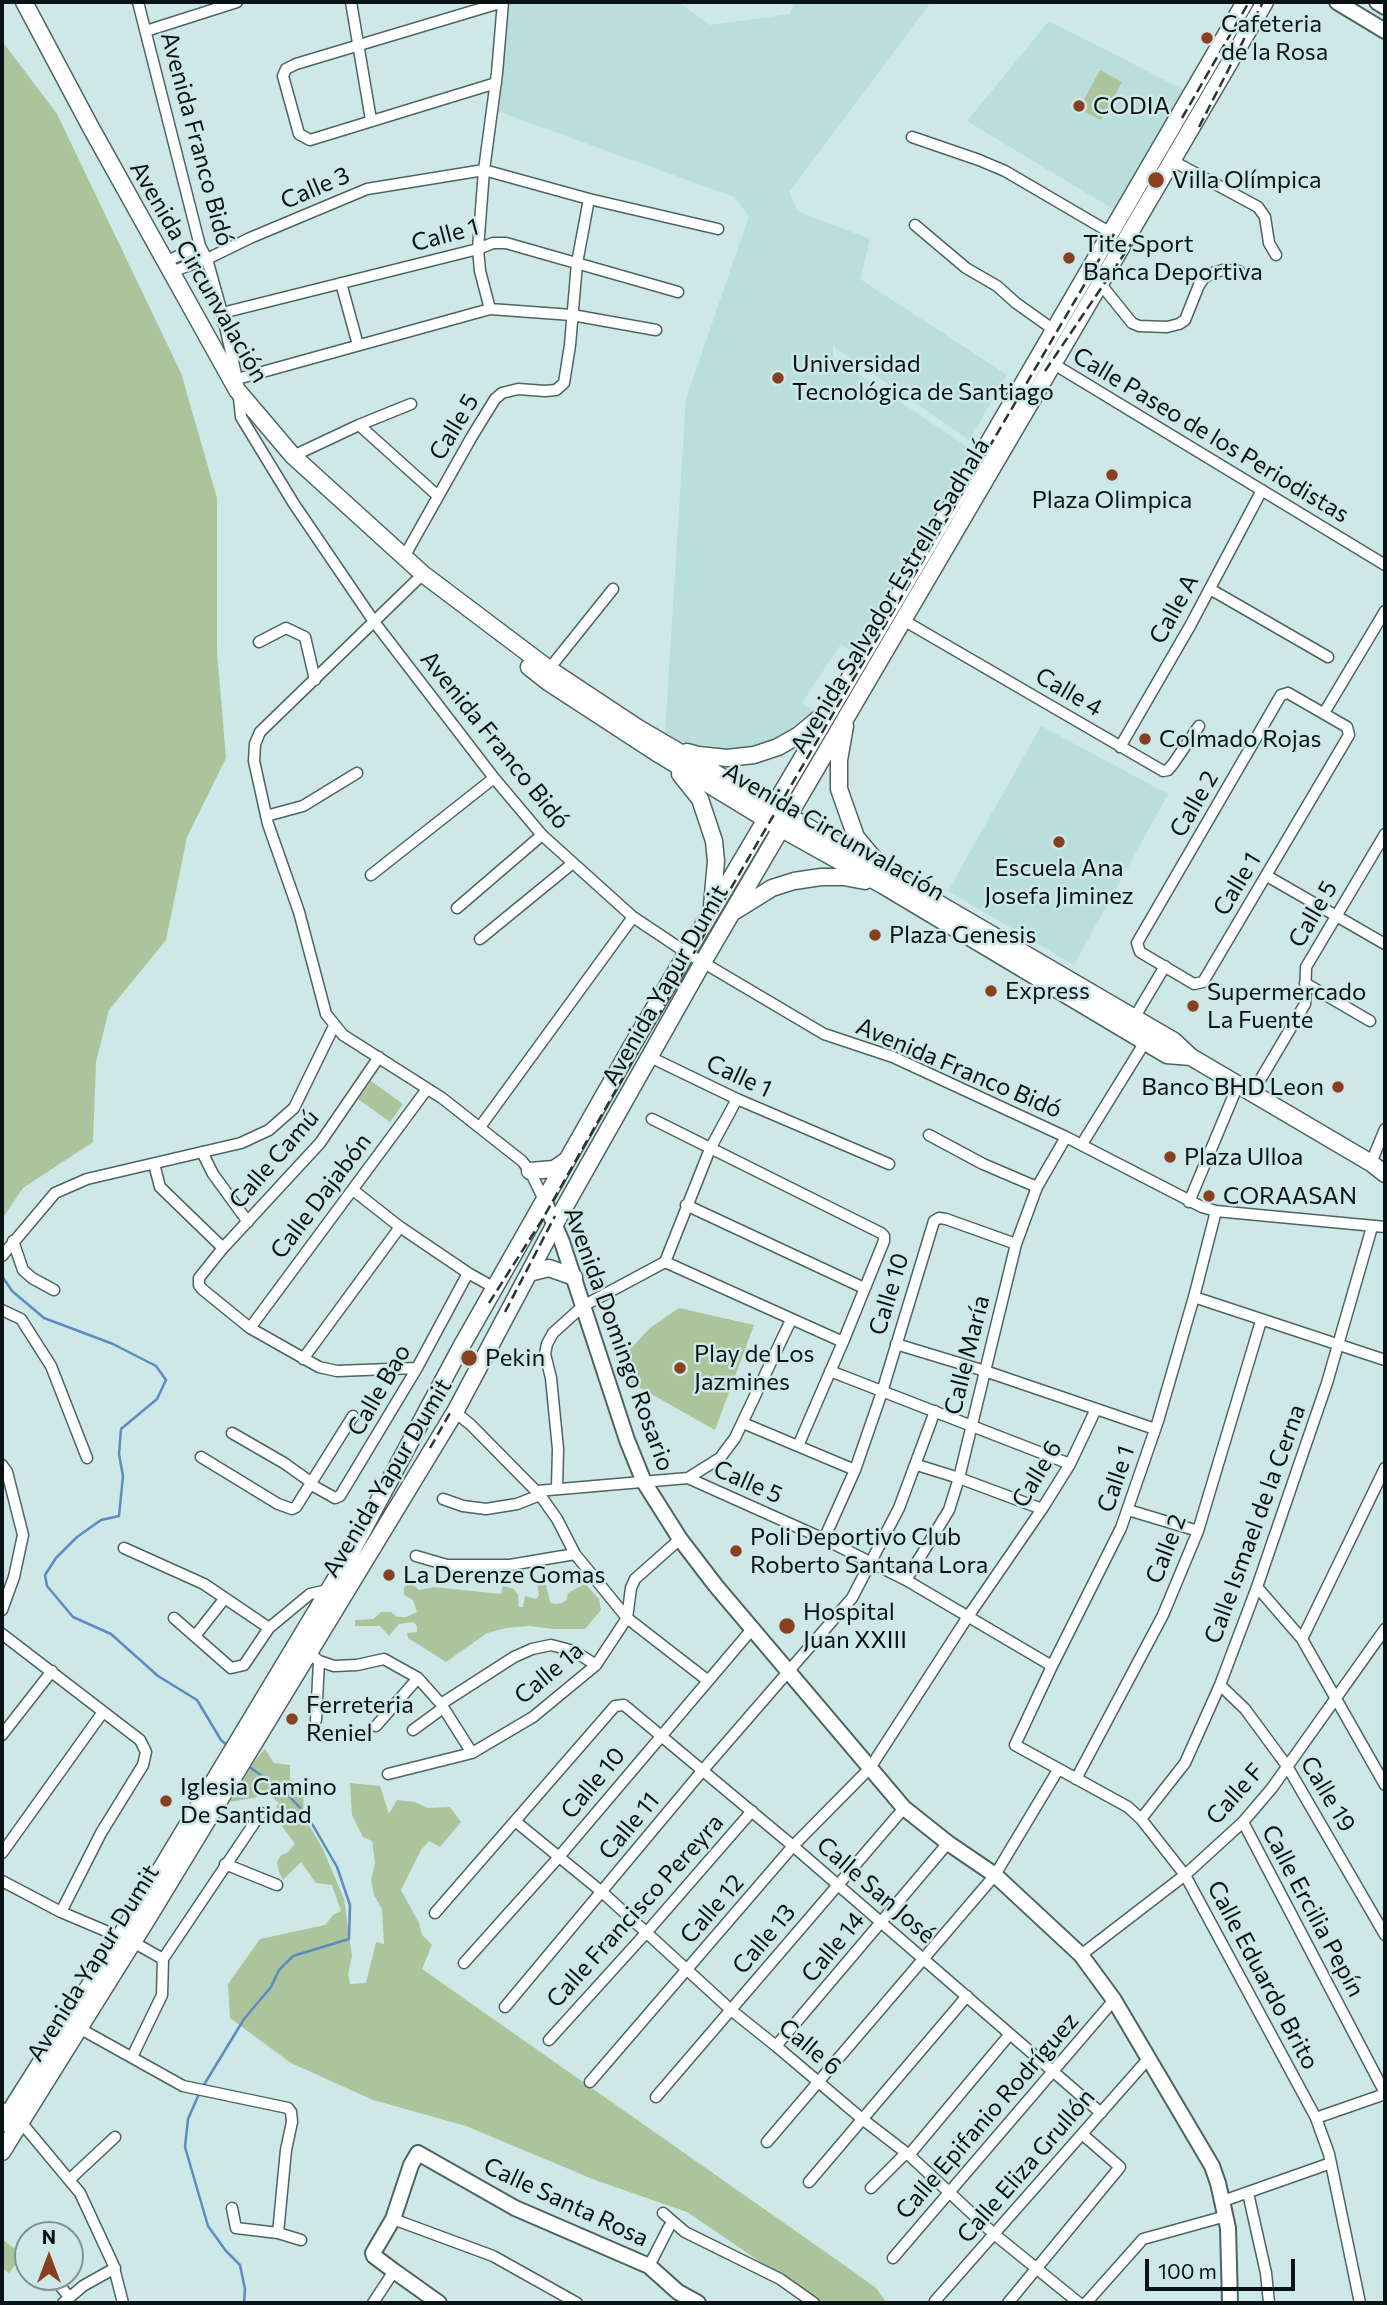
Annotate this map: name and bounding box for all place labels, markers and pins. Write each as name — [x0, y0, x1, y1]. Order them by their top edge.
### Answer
place label: Cafeteria de la Rosa — [1221, 10, 1328, 66]
marker: Cafeteria de la Rosa — [1199, 30, 1215, 46]
place label: CODIA — [1093, 92, 1170, 120]
marker: CODIA — [1071, 98, 1087, 114]
place label: Villa Olímpica — [1172, 166, 1322, 194]
marker: Villa Olímpica — [1146, 170, 1166, 190]
place label: Tite Sport Banca Deportiva — [1083, 230, 1263, 286]
marker: Tite Sport Banca Deportiva — [1061, 250, 1077, 266]
place label: Universidad Tecnológica de Santiago — [792, 350, 1054, 406]
marker: Universidad Tecnológica de Santiago — [770, 370, 786, 386]
marker: Plaza Olimpica — [1104, 467, 1120, 483]
place label: Plaza Olimpica — [1032, 486, 1192, 514]
place label: Colmado Rojas — [1159, 725, 1321, 753]
marker: Colmado Rojas — [1137, 731, 1153, 747]
marker: Escuela Ana Josefa Jiminez — [1051, 834, 1067, 850]
place label: Escuela Ana Josefa Jiminez — [984, 854, 1134, 910]
place label: Plaza Genesis — [889, 921, 1036, 949]
marker: Plaza Genesis — [867, 927, 883, 943]
place label: Express — [1005, 977, 1090, 1005]
place label: Supermercado La Fuente — [1207, 978, 1366, 1034]
marker: Express — [983, 983, 999, 999]
marker: Supermercado La Fuente — [1185, 998, 1201, 1014]
place label: Banco BHD Leon — [1141, 1073, 1324, 1101]
marker: Banco BHD Leon — [1330, 1079, 1346, 1095]
place label: Plaza Ulloa — [1184, 1143, 1303, 1171]
marker: Plaza Ulloa — [1162, 1149, 1178, 1165]
place label: CORAASAN — [1223, 1182, 1357, 1210]
marker: CORAASAN — [1201, 1188, 1217, 1204]
place label: Play de Los Jazmines — [694, 1340, 814, 1396]
place label: Pekin — [485, 1344, 545, 1372]
marker: Pekin — [459, 1348, 479, 1368]
marker: Play de Los Jazmines — [672, 1360, 688, 1376]
place label: Poli Deportivo Club Roberto Santana Lora — [750, 1523, 988, 1579]
marker: Poli Deportivo Club Roberto Santana Lora — [728, 1543, 744, 1559]
place label: La Derenze Gomas — [403, 1561, 605, 1589]
marker: La Derenze Gomas — [381, 1567, 397, 1583]
place label: Hospital Juan XXIII — [803, 1598, 907, 1654]
marker: Hospital Juan XXIII — [777, 1616, 797, 1636]
place label: Ferreteria Reniel — [306, 1691, 414, 1747]
marker: Ferreteria Reniel — [284, 1711, 300, 1727]
place label: Iglesia Camino De Santidad — [180, 1773, 337, 1829]
marker: Iglesia Camino De Santidad — [158, 1793, 174, 1809]

